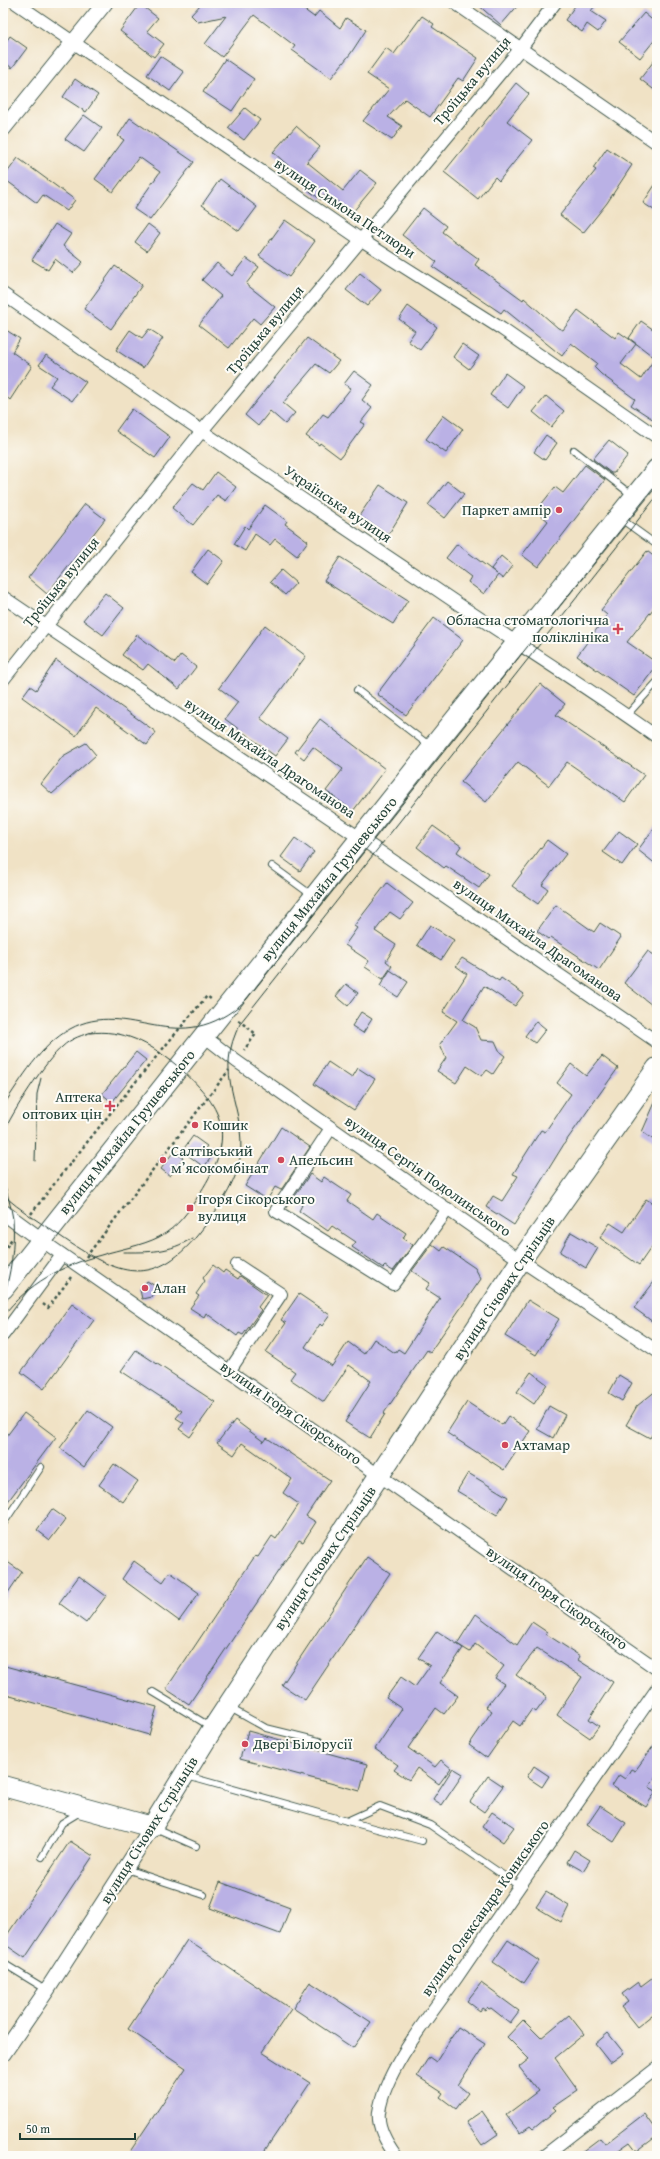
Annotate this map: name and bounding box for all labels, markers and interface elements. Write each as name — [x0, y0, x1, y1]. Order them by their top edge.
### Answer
street label: Троїцька вулиця — [428, 31, 516, 130]
street label: вулиця Симона Петлюри — [271, 152, 420, 263]
street label: Троїцька вулиця — [221, 280, 309, 379]
street label: Українська вулиця — [280, 460, 397, 548]
place label: Паркет ампір — [462, 499, 551, 520]
marker: Паркет ампір — [554, 505, 564, 515]
street label: Троїцька вулиця — [18, 532, 104, 631]
place label: Обласна стоматологічна поліклініка — [446, 609, 610, 647]
marker: Обласна стоматологічна поліклініка — [612, 623, 624, 635]
street label: вулиця Михайла Драгоманова — [181, 692, 361, 823]
street label: вулиця Михайла Грушевського — [255, 792, 402, 966]
street label: вулиця Михайла Драгоманова — [449, 873, 628, 1007]
street label: вулиця Михайла Грушевського — [53, 1045, 200, 1219]
place label: Аптека оптових цін — [22, 1086, 103, 1124]
marker: Аптека оптових цін — [105, 1101, 115, 1111]
street label: вулиця Сергія Подолинського — [341, 1110, 516, 1241]
place label: Кошик — [203, 1114, 248, 1135]
marker: Кошик — [190, 1120, 200, 1130]
place label: Салтівський мʼясокомбінат — [171, 1140, 269, 1178]
place label: Апельсин — [289, 1149, 354, 1170]
marker: Салтівський мʼясокомбінат — [158, 1155, 168, 1165]
marker: Апельсин — [276, 1155, 286, 1165]
place label: Ігоря Сікорського вулиця — [198, 1188, 315, 1226]
marker: Ігоря Сікорського вулиця — [185, 1203, 195, 1213]
street label: вулиця Січових Стрільців — [447, 1211, 560, 1364]
place label: Алан — [153, 1277, 186, 1298]
marker: Алан — [140, 1283, 150, 1293]
street label: вулиця Ігоря Сікорського — [216, 1356, 367, 1470]
place label: Ахтамар — [513, 1434, 570, 1455]
marker: Ахтамар — [500, 1440, 510, 1450]
street label: вулиця Січових Стрільців — [268, 1481, 381, 1634]
street label: вулиця Ігоря Сікорського — [482, 1541, 633, 1655]
place label: Двері Білорусії — [252, 1733, 353, 1754]
marker: Двері Білорусії — [240, 1739, 250, 1749]
street label: вулиця Січових Стрільців — [95, 1752, 202, 1907]
street label: вулиця Олександра Кониського — [416, 1815, 554, 2000]
scale bar — [20, 2115, 135, 2141]
text: 50 m — [26, 2120, 50, 2137]

